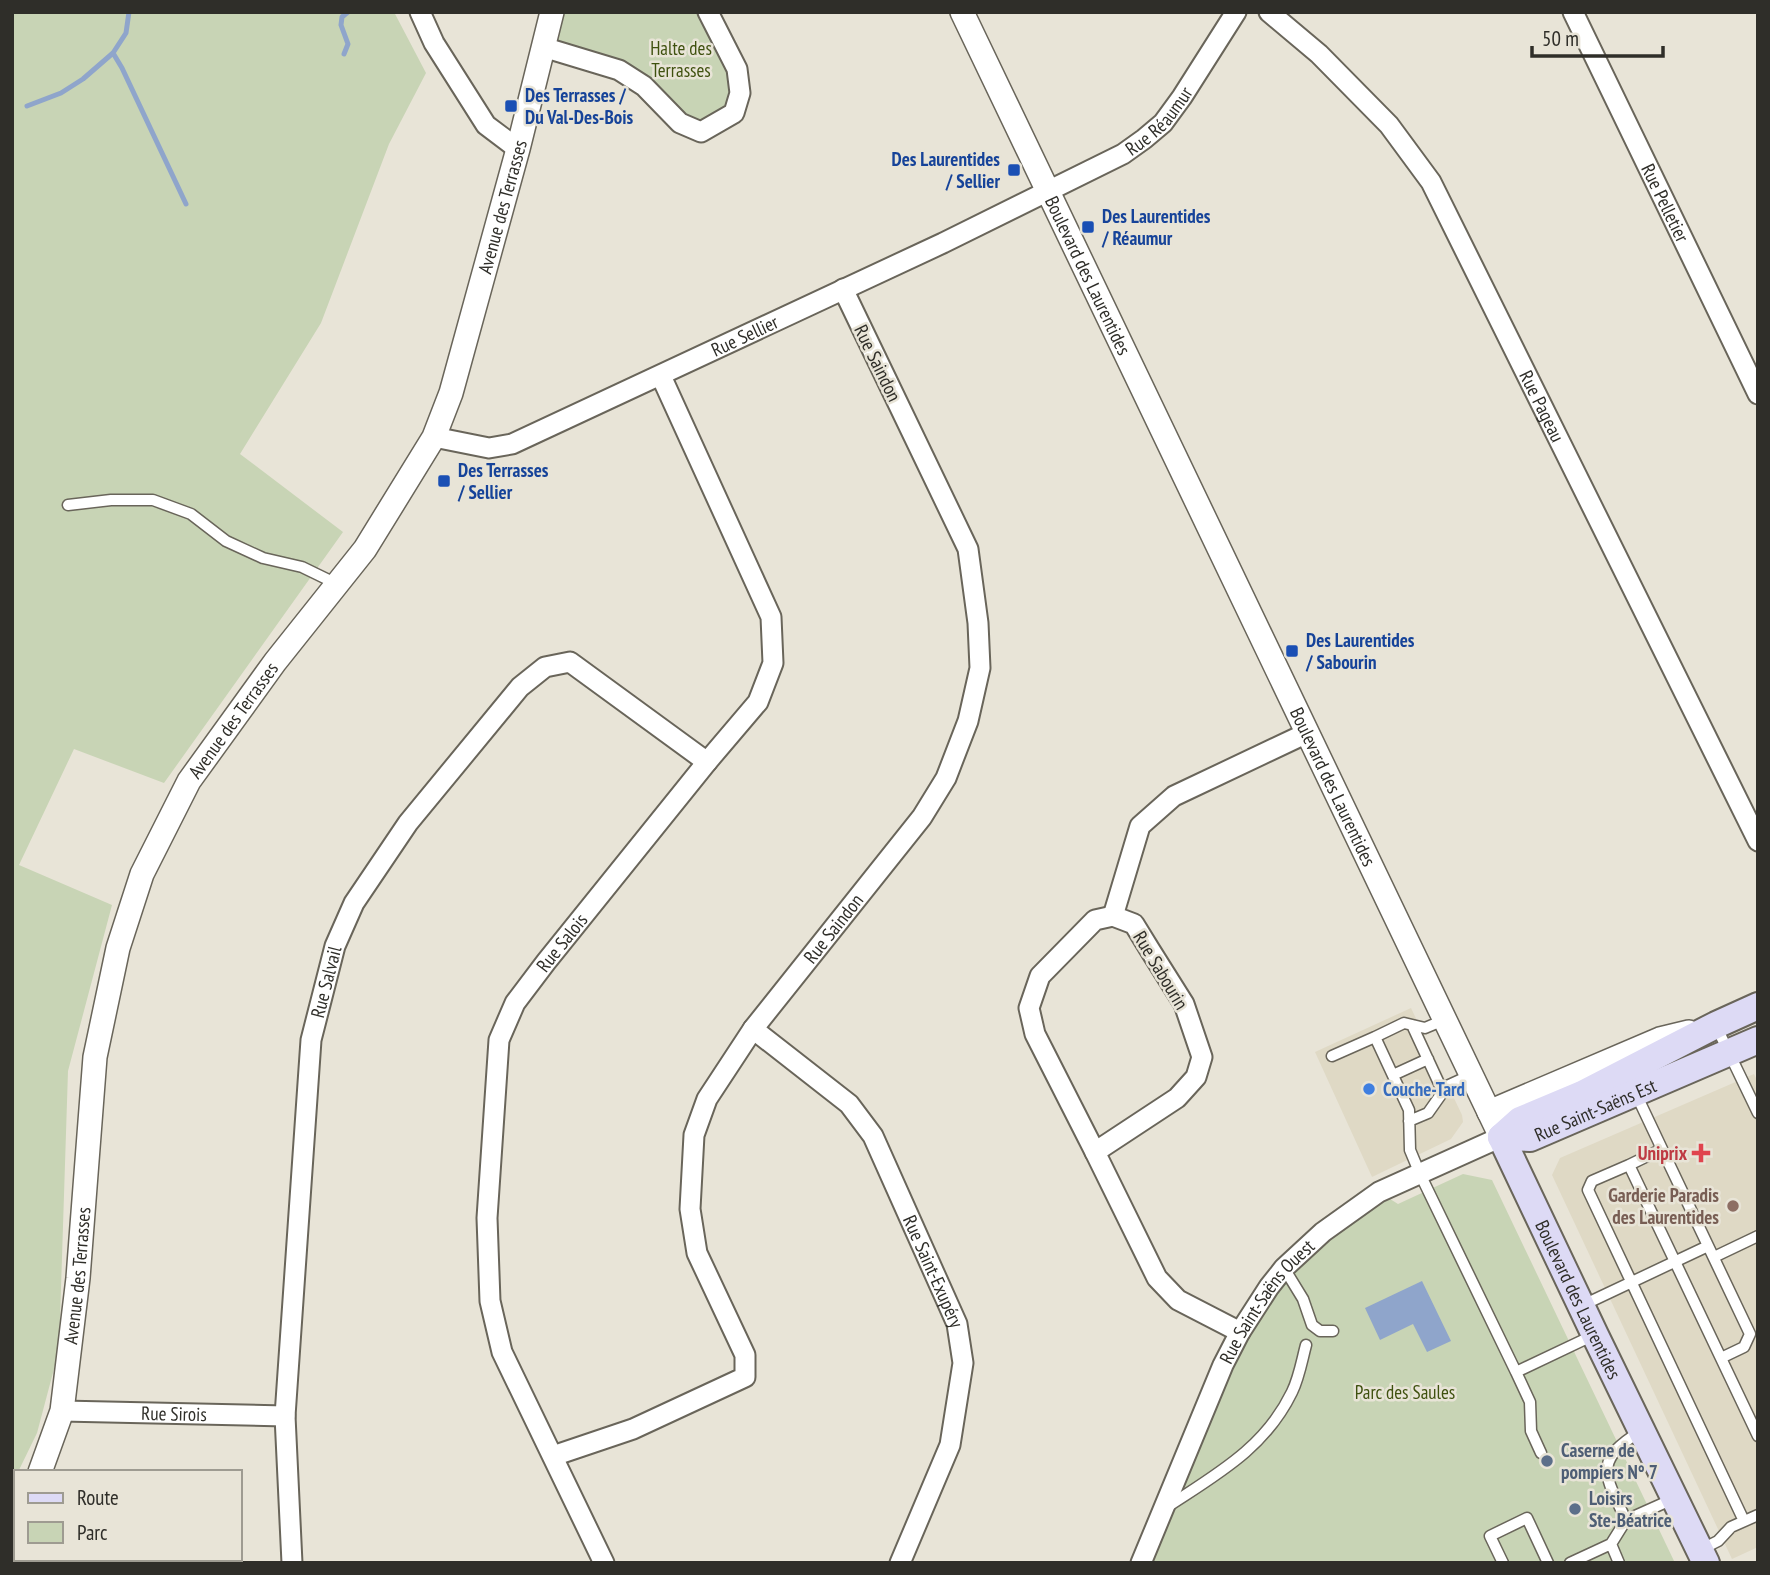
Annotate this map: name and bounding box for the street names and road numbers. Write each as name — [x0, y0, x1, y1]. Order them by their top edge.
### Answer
street label: Rue Réaumur — [1121, 81, 1198, 161]
street label: Avenue des Terrasses — [472, 137, 532, 276]
street label: Rue Pelletier — [1636, 160, 1695, 247]
street label: Boulevard des Laurentides — [1040, 192, 1136, 359]
street label: Rue Sellier — [707, 309, 783, 362]
street label: Rue Saindon — [849, 321, 907, 405]
street label: Rue Pageau — [1514, 366, 1570, 446]
street label: Avenue des Terrasses — [183, 657, 283, 783]
street label: Boulevard des Laurentides — [1285, 703, 1381, 870]
street label: Rue Saindon — [798, 889, 868, 968]
street label: Rue Salois — [531, 908, 592, 976]
street label: Rue Sabourin — [1128, 926, 1194, 1014]
street label: Rue Salvail — [305, 943, 347, 1020]
street label: Rue Saint-Saëns Est — [1531, 1073, 1660, 1147]
street label: Avenue des Terrasses — [58, 1206, 95, 1346]
street label: Rue Saint-Exupéry — [898, 1211, 969, 1332]
street label: Boulevard des Laurentides — [1530, 1216, 1627, 1383]
street label: Rue Saint-Saëns Ouest — [1214, 1234, 1320, 1367]
street label: Rue Sirois — [141, 1401, 207, 1426]

